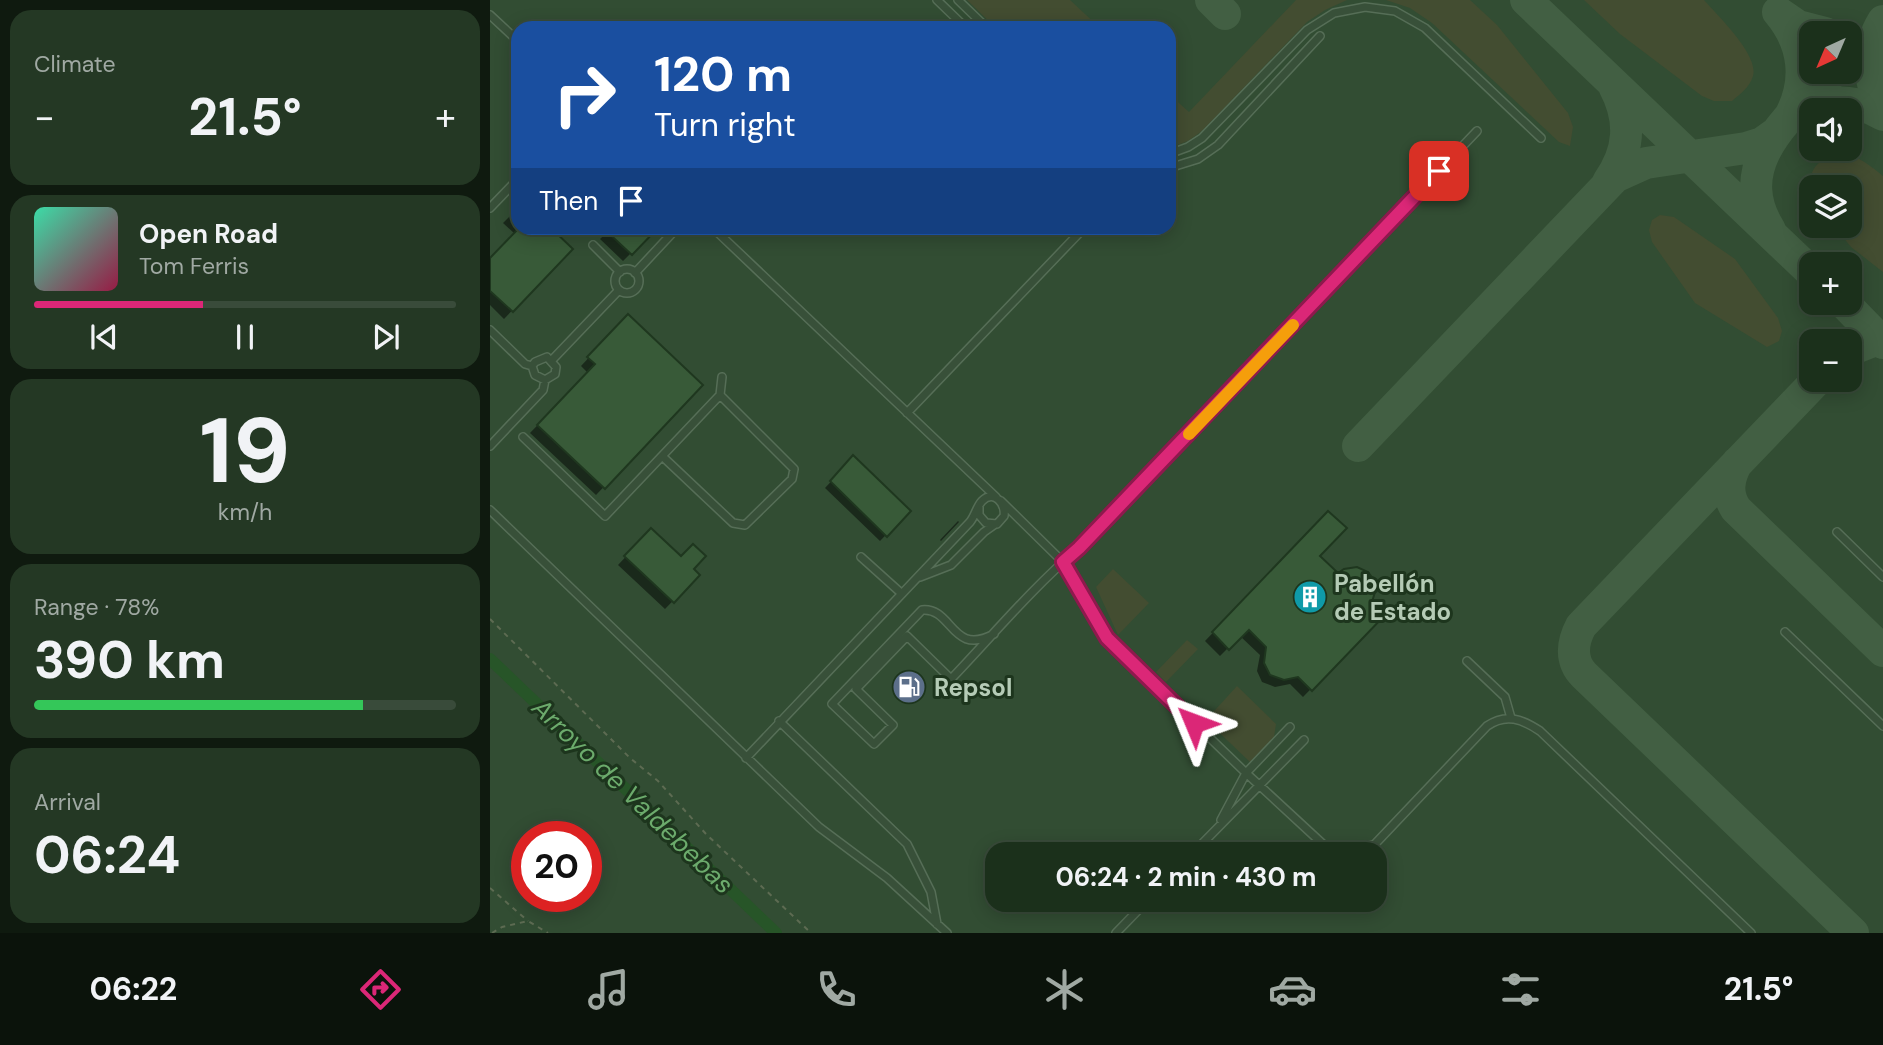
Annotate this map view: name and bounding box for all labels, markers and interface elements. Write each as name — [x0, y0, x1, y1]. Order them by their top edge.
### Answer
north arrow — [1799, 21, 1862, 84]
map controls — [1799, 21, 1862, 392]
text: 120 m — [654, 42, 792, 106]
text: Climate — [34, 49, 116, 79]
icon: right — [539, 49, 630, 140]
text: 21.5° — [188, 83, 302, 151]
text: − — [34, 92, 55, 142]
text: + — [435, 92, 456, 142]
button: sound — [1799, 98, 1862, 161]
text: Turn right — [654, 104, 796, 146]
pin — [1409, 141, 1469, 201]
icon: arrive — [1420, 152, 1458, 190]
button: layers — [1799, 175, 1862, 238]
icon: arrive — [612, 182, 650, 220]
text: Then — [539, 184, 598, 218]
text: Open Road — [139, 217, 278, 251]
text: Tom Ferris — [139, 251, 249, 281]
button: + — [1799, 252, 1862, 315]
icon: previous — [85, 318, 123, 356]
icon: pause — [226, 318, 264, 356]
icon: next — [367, 318, 405, 356]
button: − — [1799, 329, 1862, 392]
text: 19 — [200, 392, 290, 510]
text: km/h — [218, 497, 272, 527]
place label: Pabellón de Estado — [1334, 568, 1451, 627]
building icon: Pabellón de Estado — [1291, 578, 1329, 616]
text: Range · 78% — [34, 592, 159, 622]
text: 390 km — [34, 626, 225, 694]
fuel station icon: Repsol — [890, 668, 928, 706]
place label: Repsol — [934, 672, 1012, 703]
position arrow — [1157, 686, 1231, 760]
water label: Arroyo de Valdebebas — [524, 690, 741, 901]
text: Arrival — [34, 787, 101, 817]
text: 06:24 — [34, 821, 180, 889]
speed limit sign: 20 — [511, 821, 602, 912]
text: 06:24 · 2 min · 430 m — [1056, 860, 1316, 894]
icon: directions — [356, 965, 405, 1014]
icon: music — [584, 965, 633, 1014]
icon: phone — [812, 965, 861, 1014]
icon: climate — [1040, 965, 1089, 1014]
icon: car — [1268, 965, 1317, 1014]
icon: filters — [1496, 965, 1545, 1014]
text: 06:22 — [89, 968, 177, 1010]
text: 21.5° — [1724, 968, 1793, 1010]

